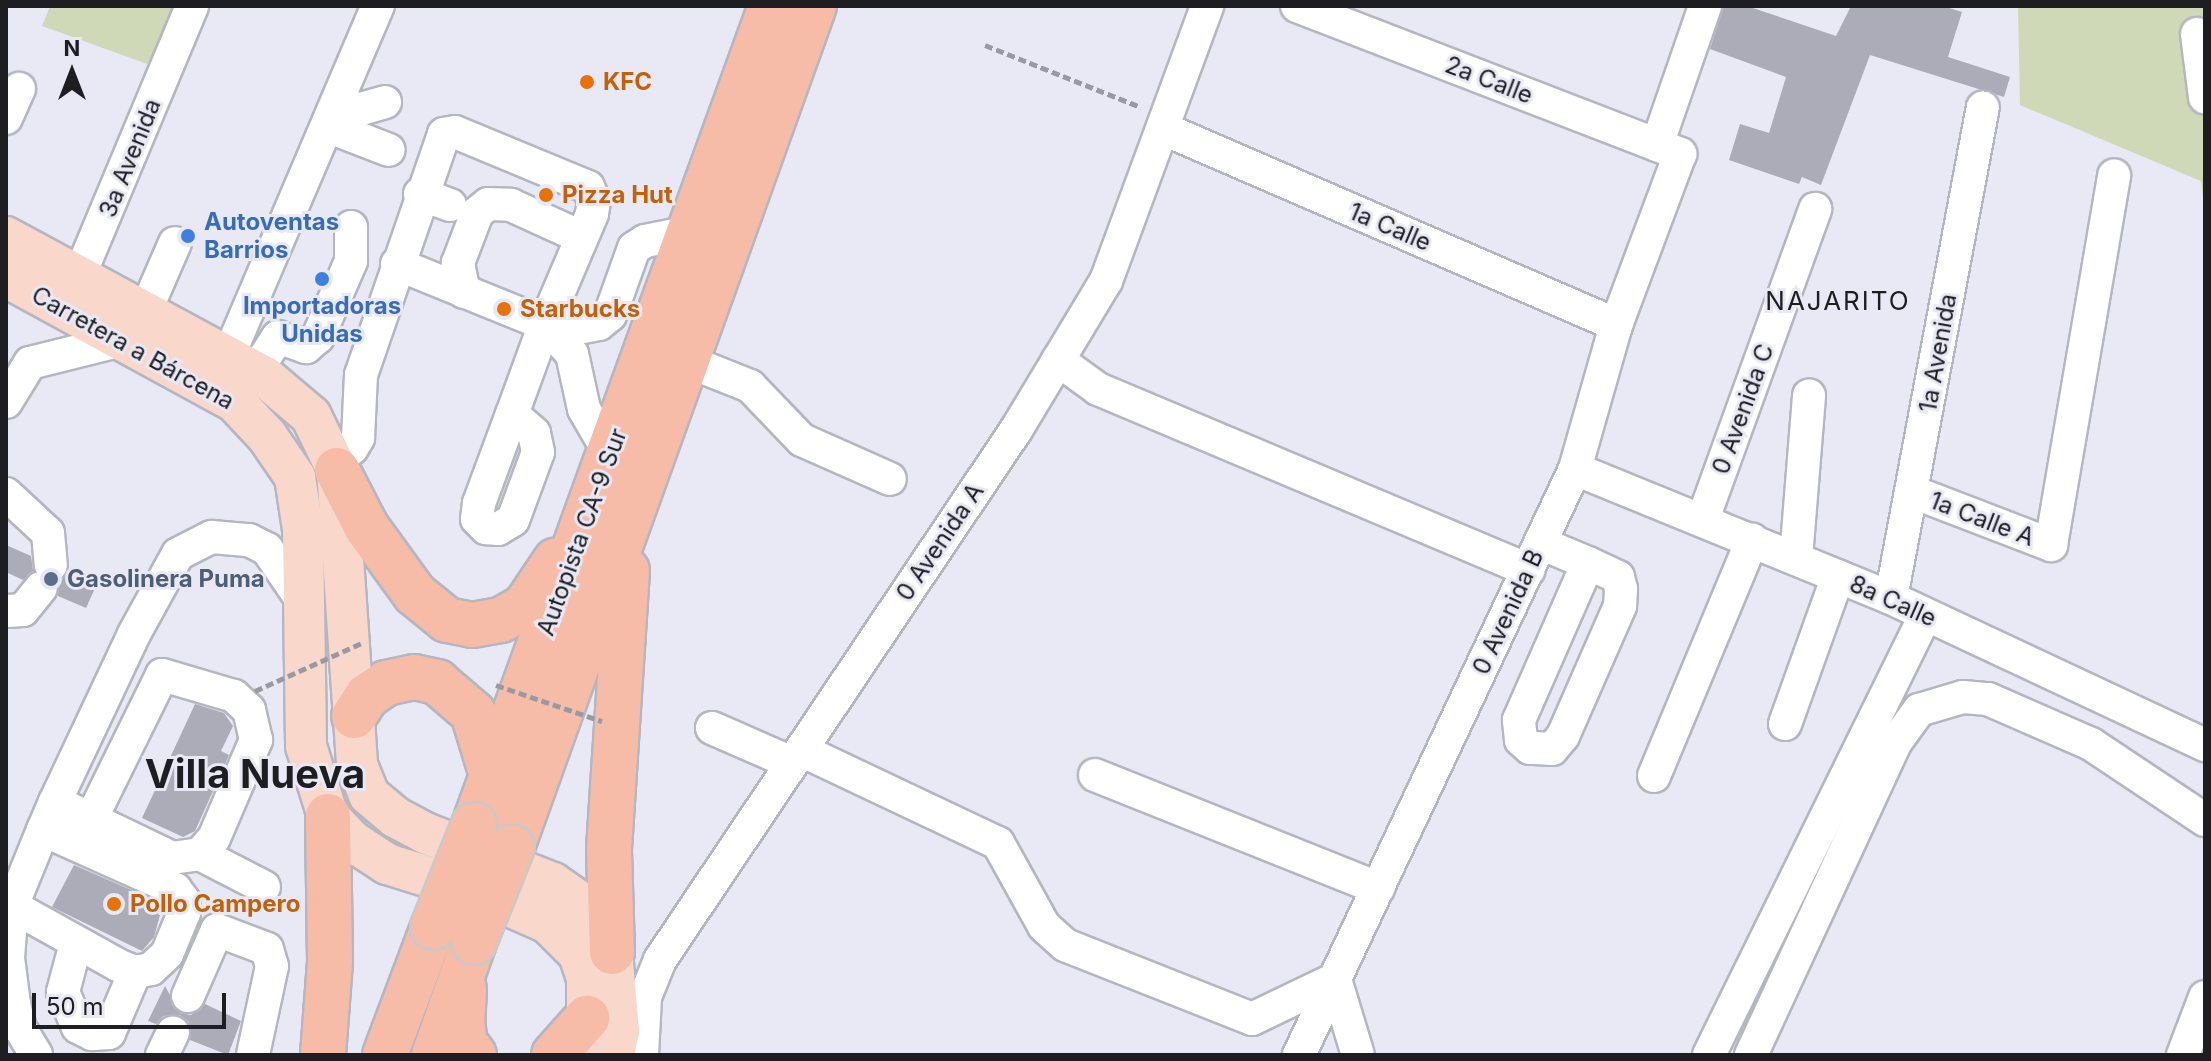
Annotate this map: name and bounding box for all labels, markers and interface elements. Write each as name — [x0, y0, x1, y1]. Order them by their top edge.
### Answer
north arrow — [32, 32, 112, 112]
text: N — [64, 35, 80, 61]
street label: 2a Calle — [1441, 50, 1537, 110]
place label: KFC — [603, 68, 652, 96]
marker: KFC — [578, 73, 596, 91]
street label: 3a Avenida — [93, 95, 167, 221]
place label: Pizza Hut — [562, 181, 673, 209]
marker: Pizza Hut — [537, 186, 555, 204]
street label: 1a Calle — [1345, 197, 1435, 257]
place label: Autoventas Barrios — [204, 208, 339, 264]
marker: Autoventas Barrios — [179, 227, 197, 245]
marker: Importadoras Unidas — [313, 270, 331, 288]
street label: Carretera a Bárcena — [27, 280, 239, 416]
district label: NAJARITO — [1765, 285, 1911, 317]
street label: 1a Avenida — [1913, 291, 1963, 415]
place label: Importadoras Unidas — [243, 292, 401, 348]
place label: Starbucks — [520, 295, 640, 323]
marker: Starbucks — [495, 300, 513, 318]
street label: 0 Avenida C — [1706, 340, 1780, 478]
street label: Autopista CA-9 Sur — [531, 425, 633, 639]
street label: 0 Avenida A — [890, 478, 990, 606]
street label: 1a Calle A — [1926, 486, 2038, 552]
street label: 0 Avenida B — [1467, 545, 1549, 679]
place label: Gasolinera Puma — [67, 565, 265, 593]
street label: 8a Calle — [1845, 569, 1941, 633]
marker: Gasolinera Puma — [42, 570, 60, 588]
district label: Villa Nueva — [145, 750, 365, 798]
place label: Pollo Campero — [130, 890, 300, 918]
marker: Pollo Campero — [105, 895, 123, 913]
scale bar — [36, 977, 230, 1027]
text: 50 m — [46, 992, 104, 1021]

